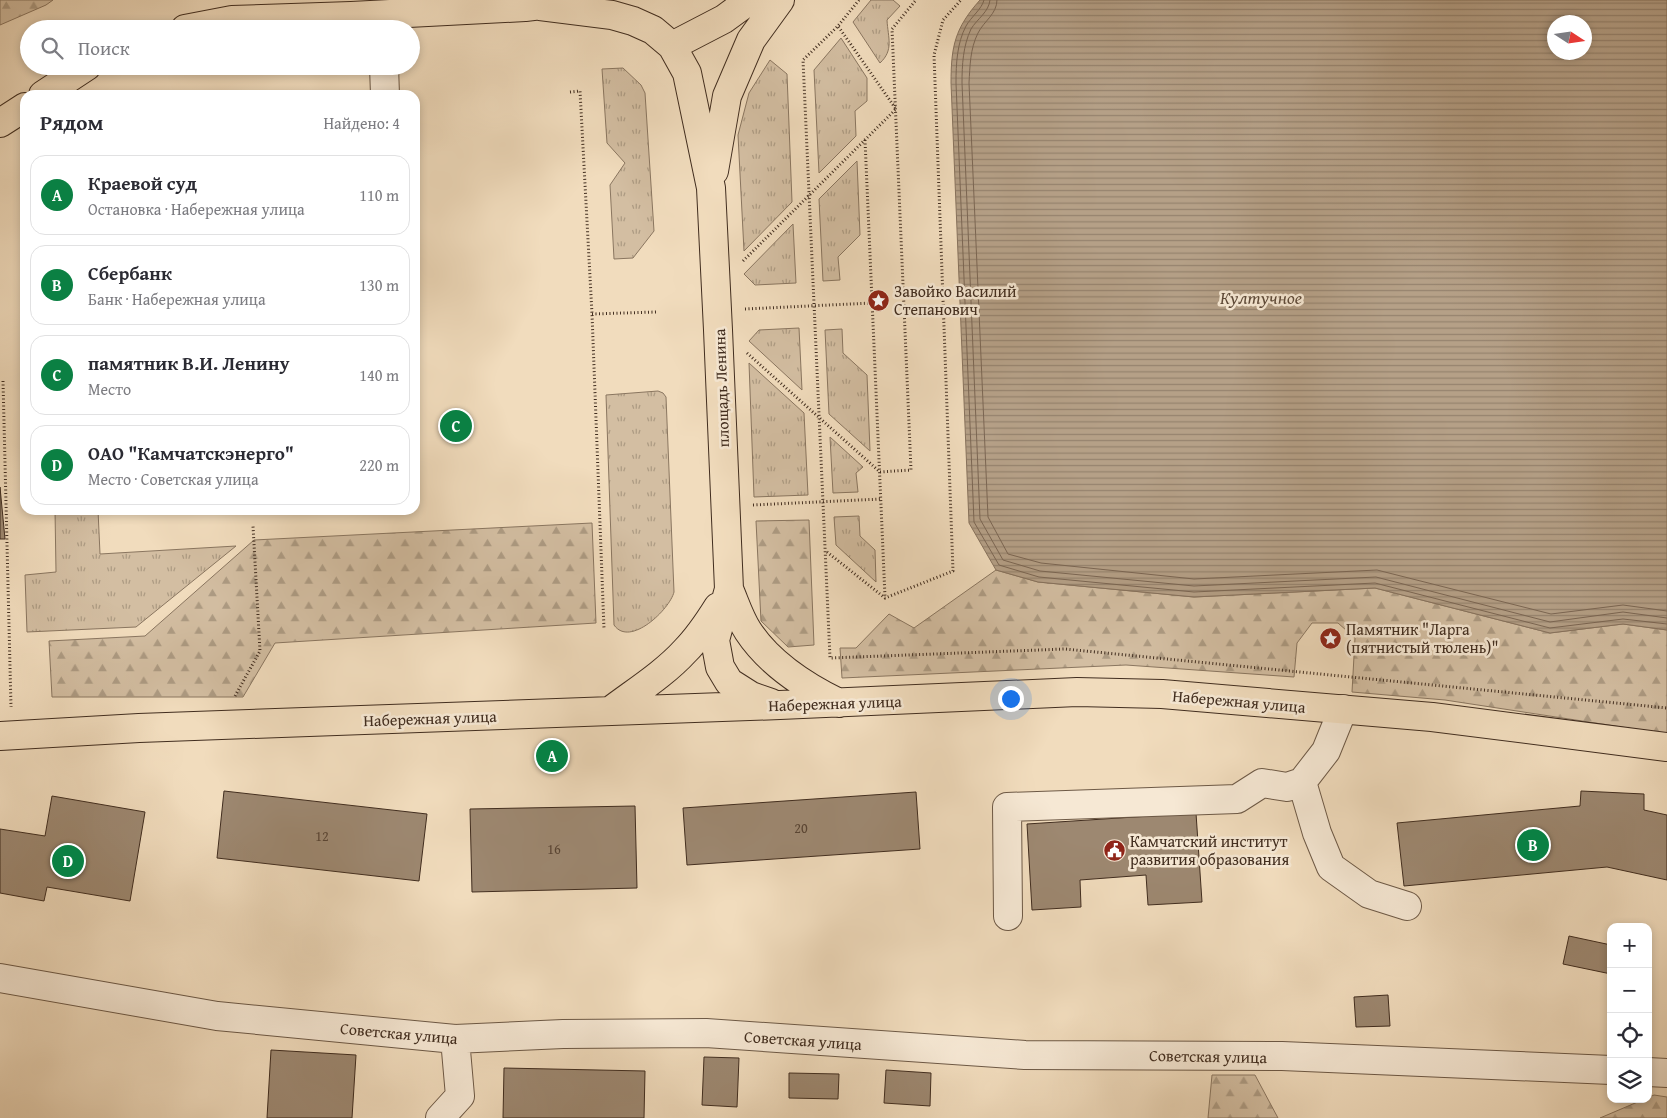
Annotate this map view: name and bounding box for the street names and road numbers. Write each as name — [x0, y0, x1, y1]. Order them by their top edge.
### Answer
street label: площадь Ленина — [707, 328, 735, 448]
street label: Набережная улица — [1171, 683, 1307, 719]
street label: Набережная улица — [768, 689, 903, 717]
street label: Набережная улица — [363, 704, 498, 732]
street label: Советская улица — [339, 1016, 459, 1050]
street label: Советская улица — [743, 1024, 863, 1056]
street label: Советская улица — [1149, 1043, 1267, 1069]

